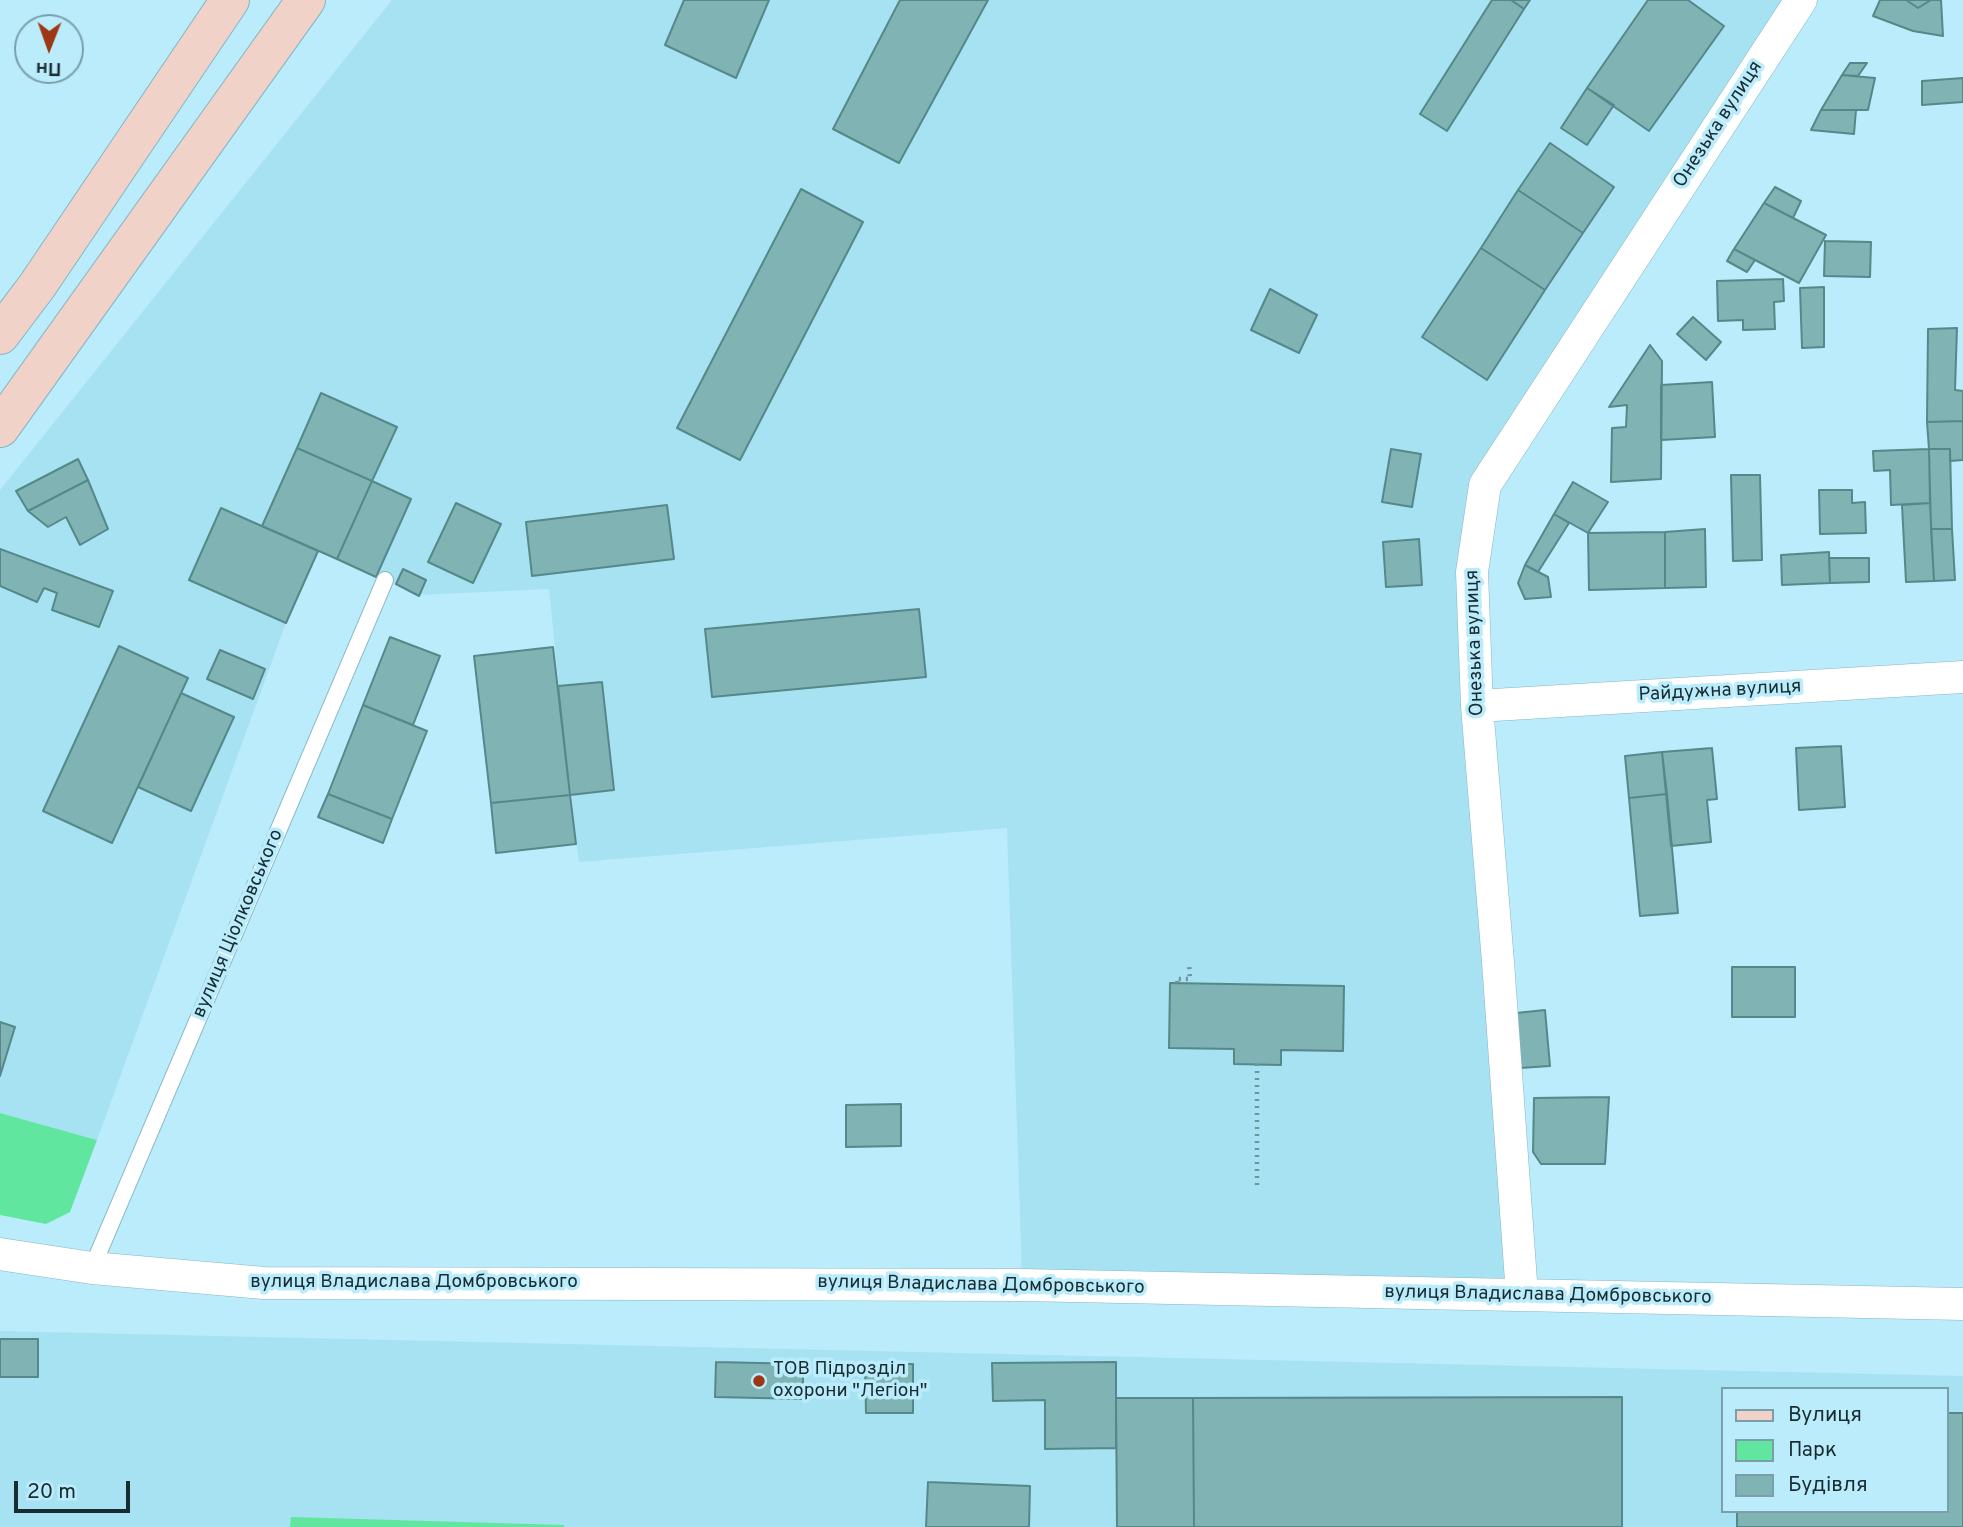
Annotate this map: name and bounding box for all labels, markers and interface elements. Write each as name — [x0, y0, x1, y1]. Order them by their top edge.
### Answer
north arrow — [14, 14, 84, 84]
text: Пн — [36, 56, 62, 80]
street label: Онезька вулиця — [1670, 57, 1768, 193]
street label: Онезька вулиця — [1462, 569, 1490, 717]
street label: Райдужна вулиця — [1638, 676, 1802, 708]
street label: вулиця Ціолковського — [189, 826, 289, 1022]
street label: вулиця Владислава Домбровського — [250, 1272, 578, 1294]
street label: вулиця Владислава Домбровського — [817, 1272, 1145, 1300]
street label: вулиця Владислава Домбровського — [1384, 1282, 1712, 1310]
place label: ТОВ Підрозділ охорони "Легіон" — [773, 1359, 927, 1403]
marker: ТОВ Підрозділ охорони "Легіон" — [751, 1373, 767, 1389]
legend — [1722, 1387, 1949, 1513]
text: Вулиця — [1788, 1402, 1862, 1429]
text: Парк — [1788, 1437, 1837, 1464]
scale bar — [18, 1468, 133, 1512]
text: Будівля — [1788, 1472, 1868, 1499]
text: 20 m — [27, 1479, 76, 1506]

